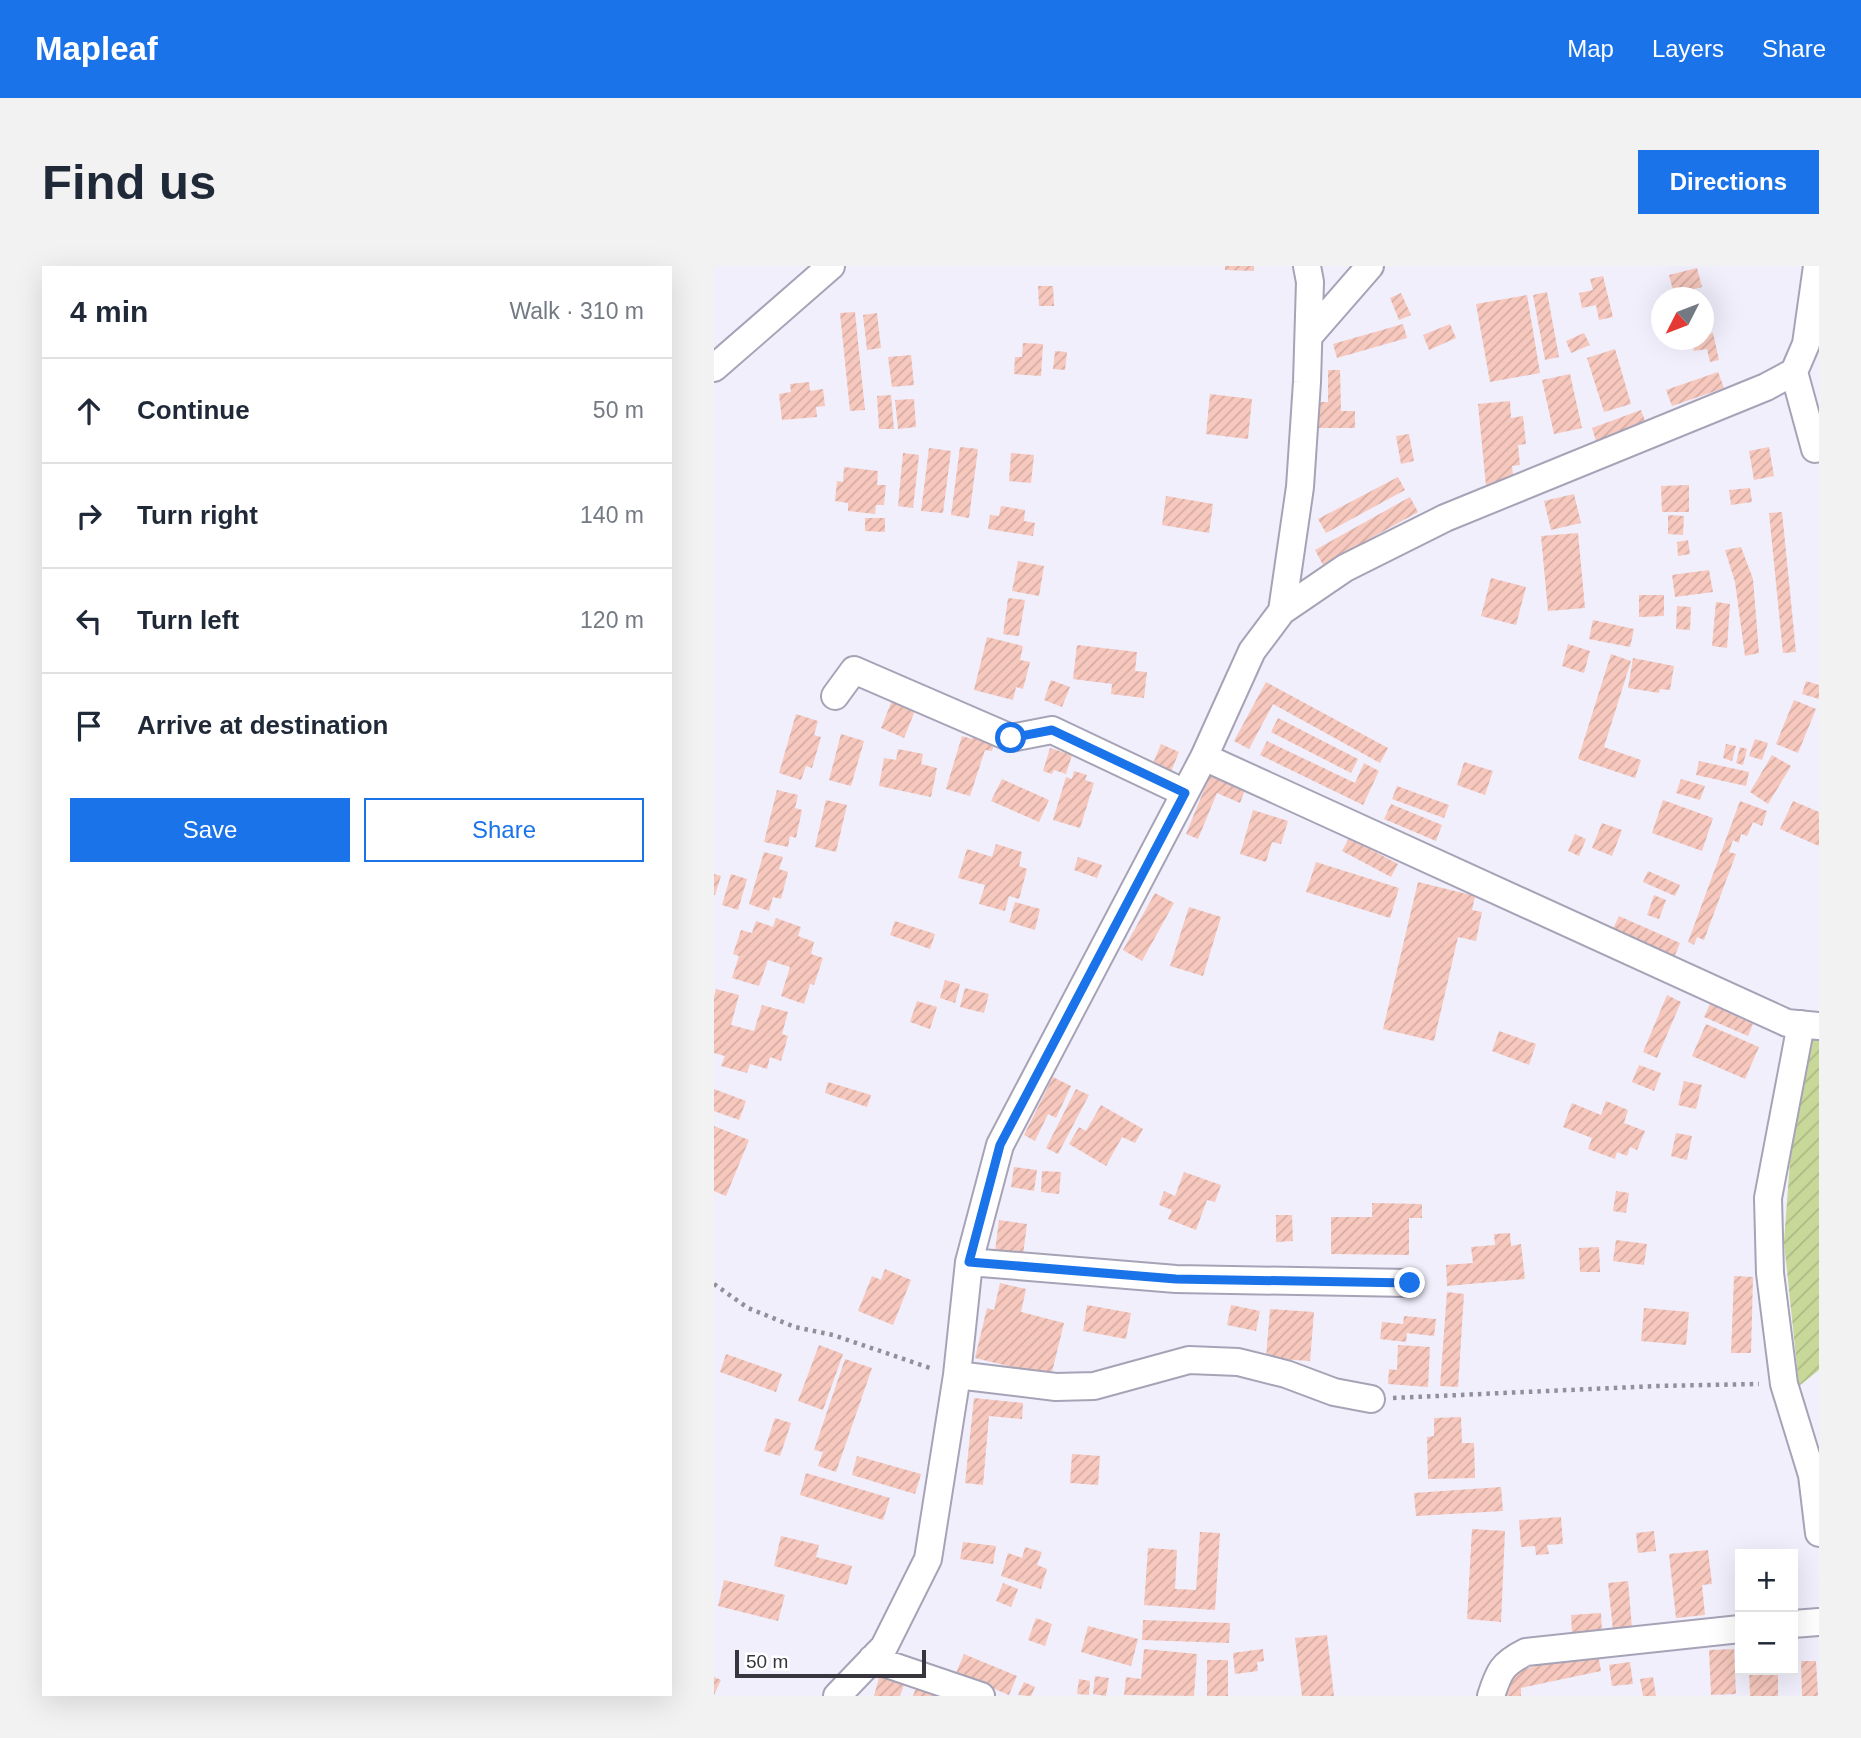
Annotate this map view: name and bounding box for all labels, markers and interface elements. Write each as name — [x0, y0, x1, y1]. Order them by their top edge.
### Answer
text: Mapleaf — [35, 30, 158, 67]
text: Map — [1567, 35, 1614, 62]
text: Layers — [1652, 35, 1724, 62]
text: Share — [1762, 35, 1826, 62]
button: Directions — [1638, 150, 1819, 214]
text: Find us — [42, 155, 216, 209]
north arrow — [1651, 287, 1714, 350]
text: 4 min — [70, 295, 148, 328]
text: Walk · 310 m — [509, 298, 644, 324]
icon: ahead — [70, 392, 108, 430]
text: Continue — [137, 395, 250, 425]
text: 50 m — [593, 397, 644, 423]
icon: right — [70, 497, 108, 535]
text: Turn right — [137, 500, 258, 530]
text: 140 m — [580, 502, 644, 528]
icon: left — [70, 602, 108, 640]
text: Turn left — [137, 605, 239, 635]
text: 120 m — [580, 607, 644, 633]
icon: arrive — [70, 707, 108, 745]
text: Arrive at destination — [137, 710, 388, 740]
route start — [995, 722, 1026, 753]
button: Save — [70, 798, 350, 862]
button: Share — [364, 798, 644, 862]
route end — [1394, 1267, 1425, 1298]
map controls — [1735, 1549, 1798, 1675]
button: + — [1735, 1549, 1798, 1612]
button: − — [1735, 1612, 1798, 1675]
scale bar — [735, 1647, 926, 1679]
text: 50 m — [746, 1651, 788, 1672]

